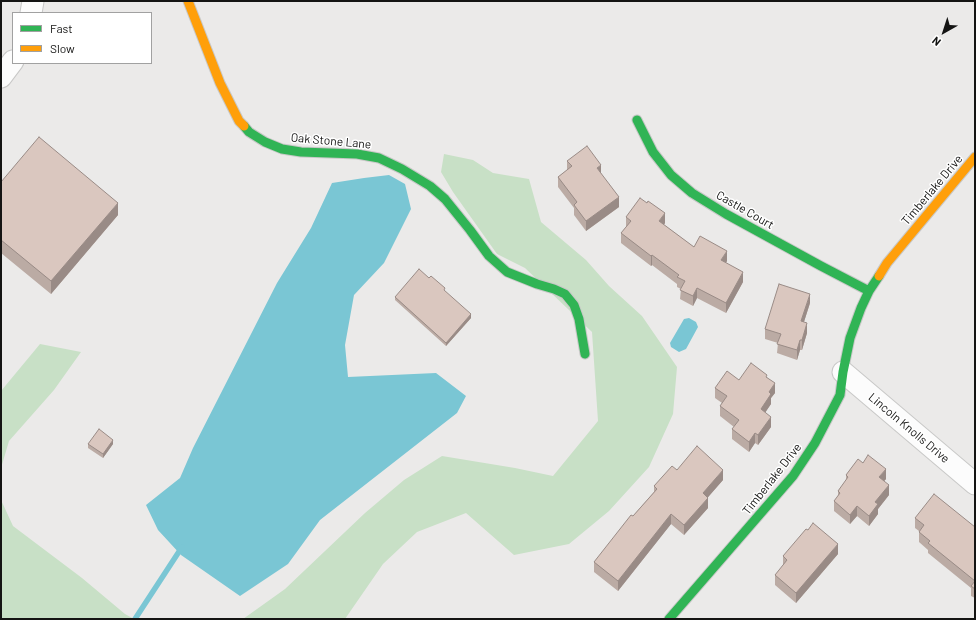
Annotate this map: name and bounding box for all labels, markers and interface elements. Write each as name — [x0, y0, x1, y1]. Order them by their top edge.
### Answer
legend — [12, 12, 152, 64]
north arrow — [924, 12, 964, 52]
text: Fast — [50, 21, 73, 35]
text: N — [929, 34, 943, 49]
text: Slow — [50, 41, 75, 55]
street label: Oak Stone Lane — [290, 130, 372, 152]
street label: Timberlake Drive — [899, 152, 965, 228]
street label: Castle Court — [714, 188, 776, 232]
street label: Lincoln Knolls Drive — [866, 390, 952, 466]
street label: Timberlake Drive — [740, 440, 804, 518]

